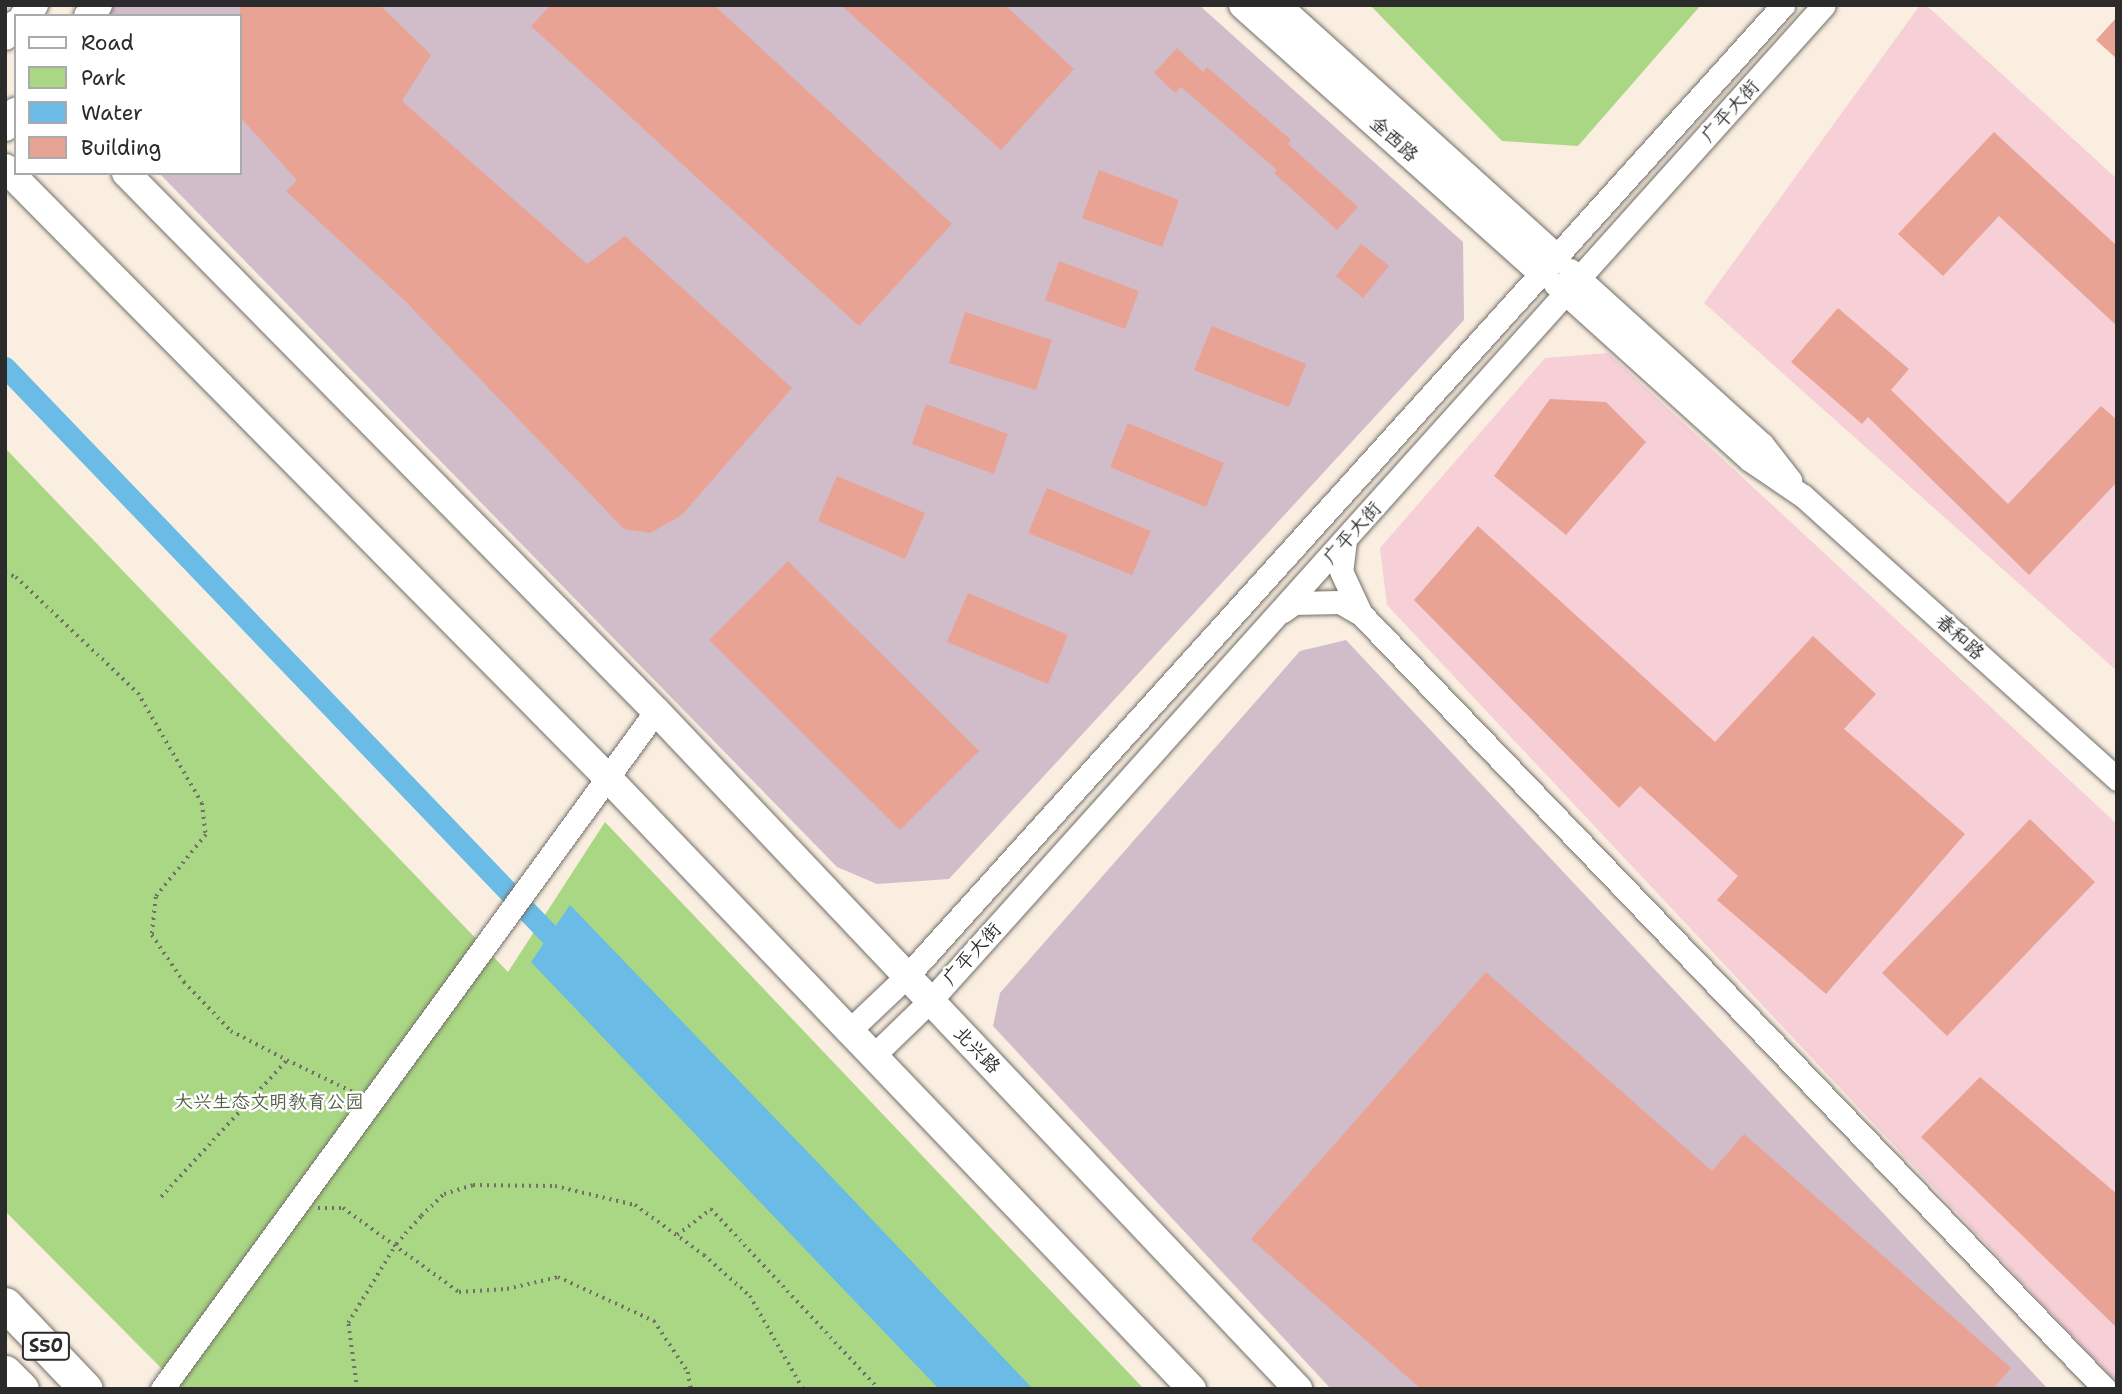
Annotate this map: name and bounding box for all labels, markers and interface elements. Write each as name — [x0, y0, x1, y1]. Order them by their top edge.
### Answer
legend — [14, 14, 242, 175]
text: Road — [81, 29, 134, 57]
text: Park — [81, 64, 126, 92]
street label: 广平大街 — [1696, 75, 1764, 147]
text: Water — [81, 99, 143, 127]
street label: 金西路 — [1365, 111, 1423, 167]
text: Building — [81, 134, 161, 162]
street label: 广平大街 — [1318, 497, 1386, 569]
street label: 春和路 — [1931, 609, 1989, 665]
street label: 广平大街 — [938, 918, 1006, 990]
street label: 北兴路 — [949, 1022, 1005, 1078]
park label: 大兴生态文明教育公园 — [174, 1091, 364, 1113]
road number: S50 — [22, 1331, 70, 1360]

